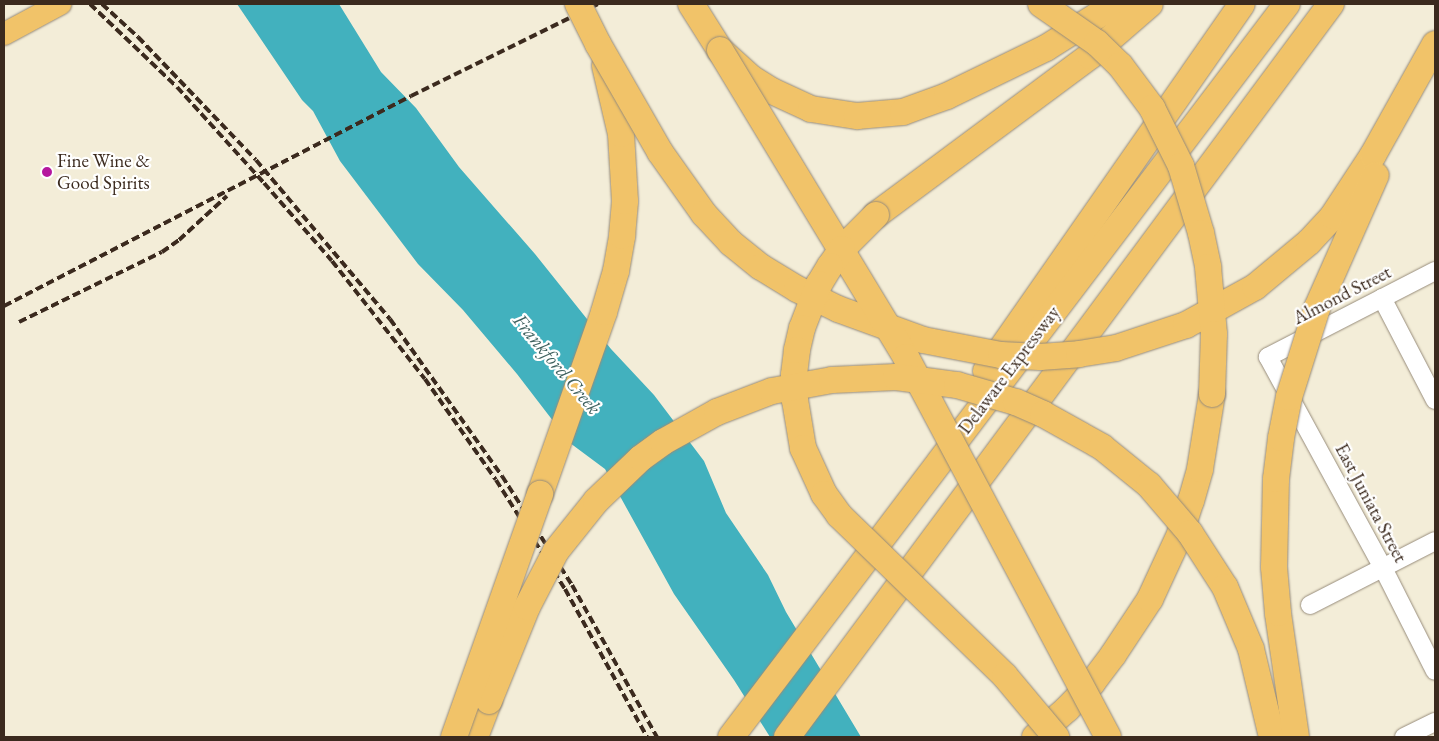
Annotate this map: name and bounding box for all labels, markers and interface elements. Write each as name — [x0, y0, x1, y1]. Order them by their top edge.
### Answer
place label: Fine Wine & Good Spirits — [57, 150, 150, 194]
marker: Fine Wine & Good Spirits — [41, 166, 53, 178]
street label: Almond Street — [1289, 261, 1395, 329]
street label: Delaware Expressway — [953, 301, 1065, 439]
water label: Frankford Creek — [508, 309, 606, 419]
street label: East Juniata Street — [1330, 440, 1412, 566]

